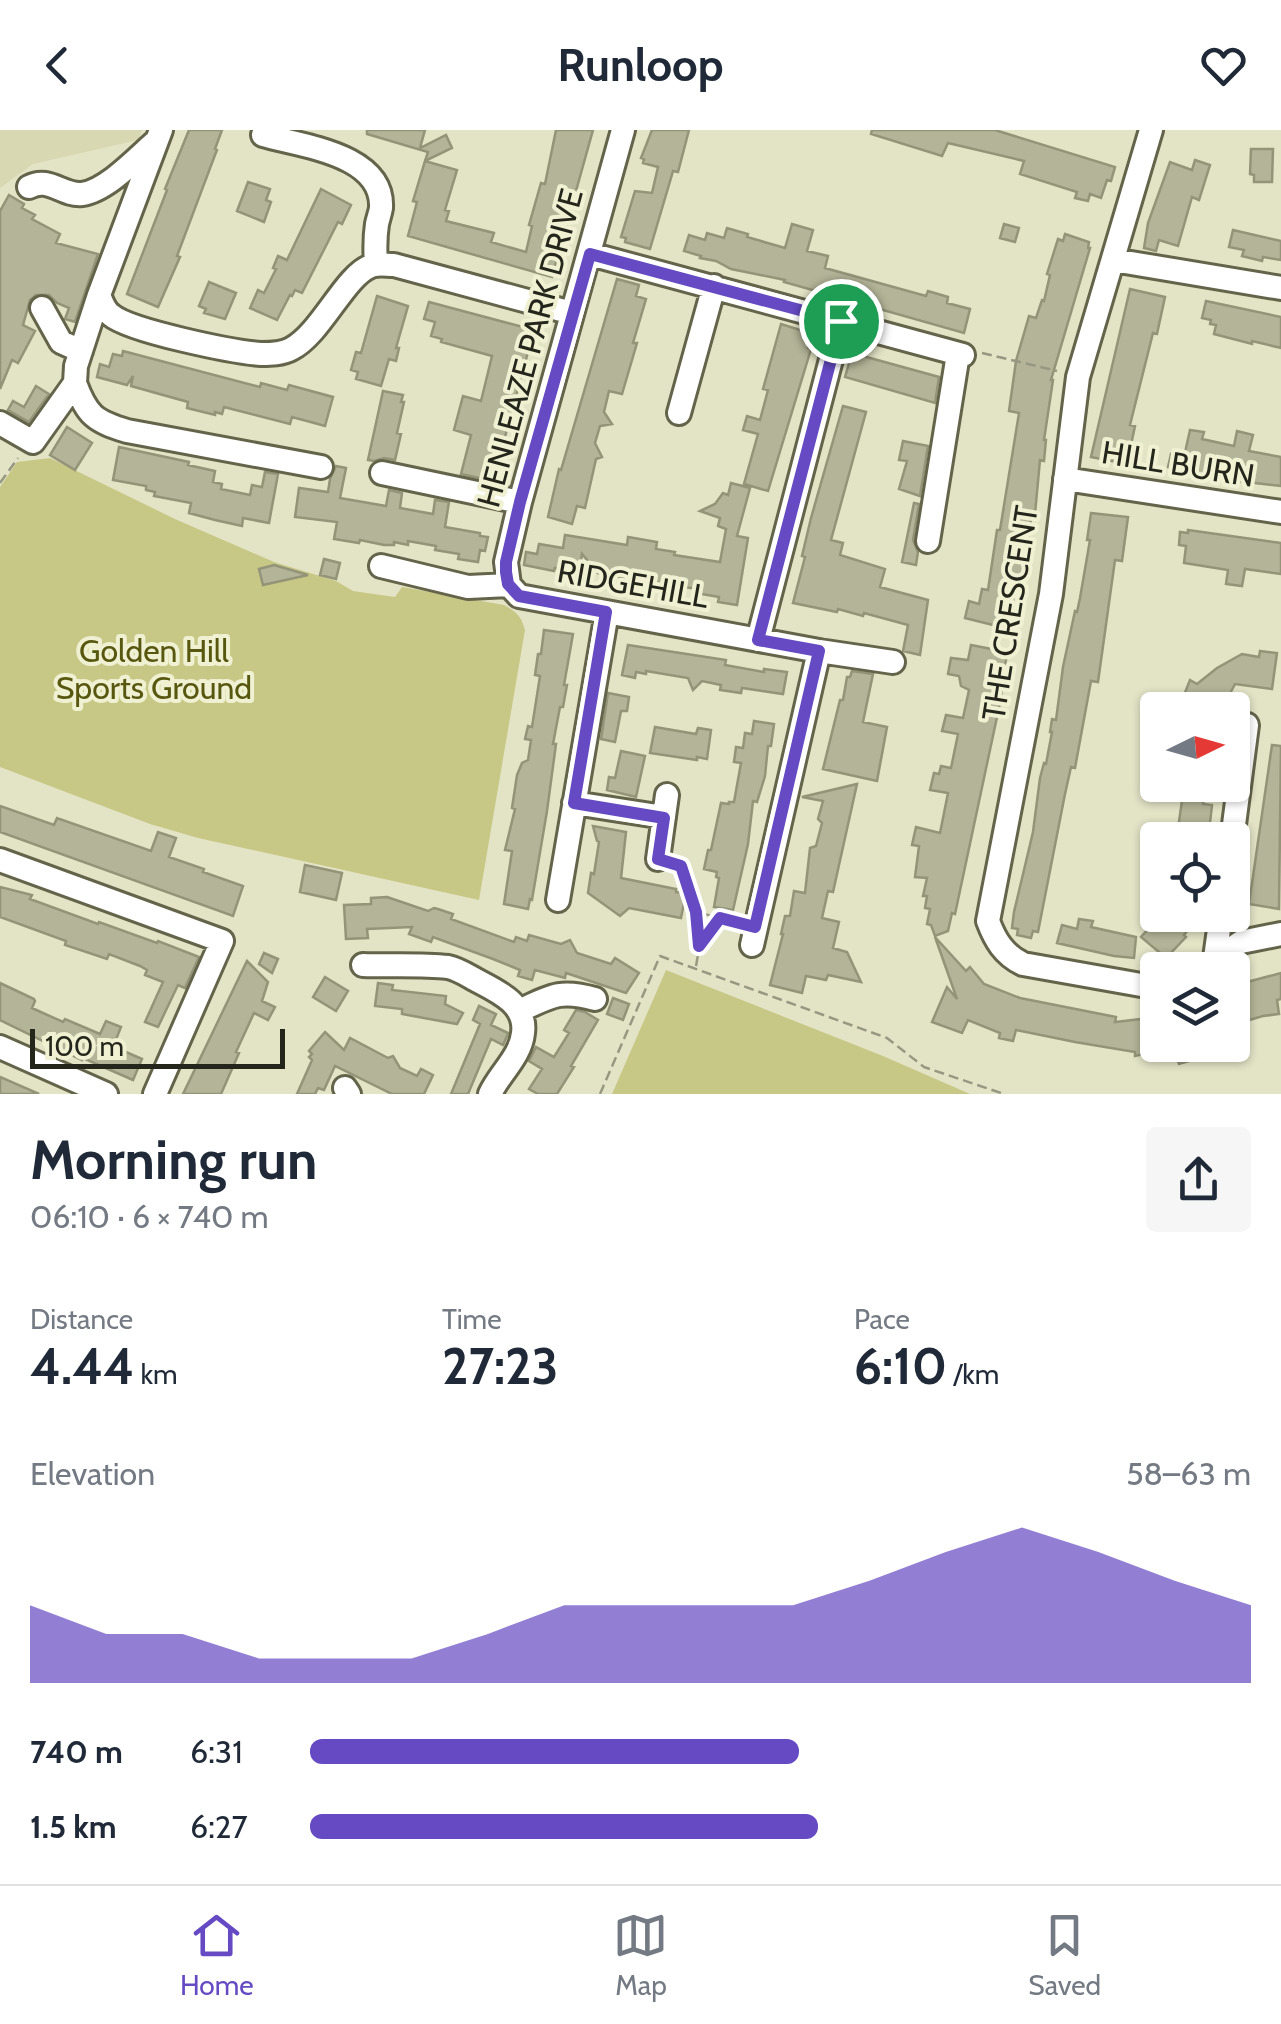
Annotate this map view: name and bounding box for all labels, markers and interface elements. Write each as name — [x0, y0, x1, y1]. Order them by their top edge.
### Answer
icon: back — [30, 38, 85, 93]
text: Runloop — [558, 38, 723, 92]
icon: heart — [1196, 38, 1251, 93]
street label: HENLEAZE PARK DRIVE — [468, 184, 591, 511]
pin — [799, 279, 884, 364]
icon: arrive — [814, 294, 869, 349]
street label: HILL BURN — [1099, 432, 1257, 495]
street label: THE CRESCENT — [973, 503, 1046, 723]
street label: RIDGEHILL — [554, 551, 712, 616]
park label: Golden Hill Sports Ground — [56, 631, 252, 707]
north arrow — [1140, 692, 1250, 802]
map controls — [1140, 692, 1250, 1062]
button: locate — [1140, 822, 1250, 932]
button: layers — [1140, 952, 1250, 1062]
scale bar — [30, 1024, 285, 1068]
text: 100 m — [45, 1029, 124, 1063]
text: Morning run — [30, 1126, 317, 1193]
button: share — [1146, 1127, 1251, 1232]
text: 06:10 · 6 × 740 m — [30, 1197, 269, 1236]
text: Distance — [30, 1302, 133, 1336]
text: Time — [442, 1302, 502, 1336]
text: Pace — [854, 1302, 910, 1336]
text: 4.44 — [30, 1336, 134, 1397]
text: 27:23 — [442, 1336, 558, 1397]
text: 6:10 — [854, 1336, 947, 1397]
text: km — [134, 1357, 178, 1391]
text: /km — [947, 1357, 999, 1391]
text: Elevation — [30, 1454, 155, 1493]
text: 58–63 m — [1126, 1454, 1251, 1493]
text: 740 m — [30, 1732, 123, 1771]
text: 6:31 — [190, 1732, 243, 1771]
text: 1.5 km — [30, 1807, 117, 1846]
text: 6:27 — [190, 1807, 248, 1846]
tab: Home — [180, 1908, 254, 2002]
tab: Map — [613, 1908, 668, 2002]
tab: Saved — [1028, 1908, 1101, 2002]

